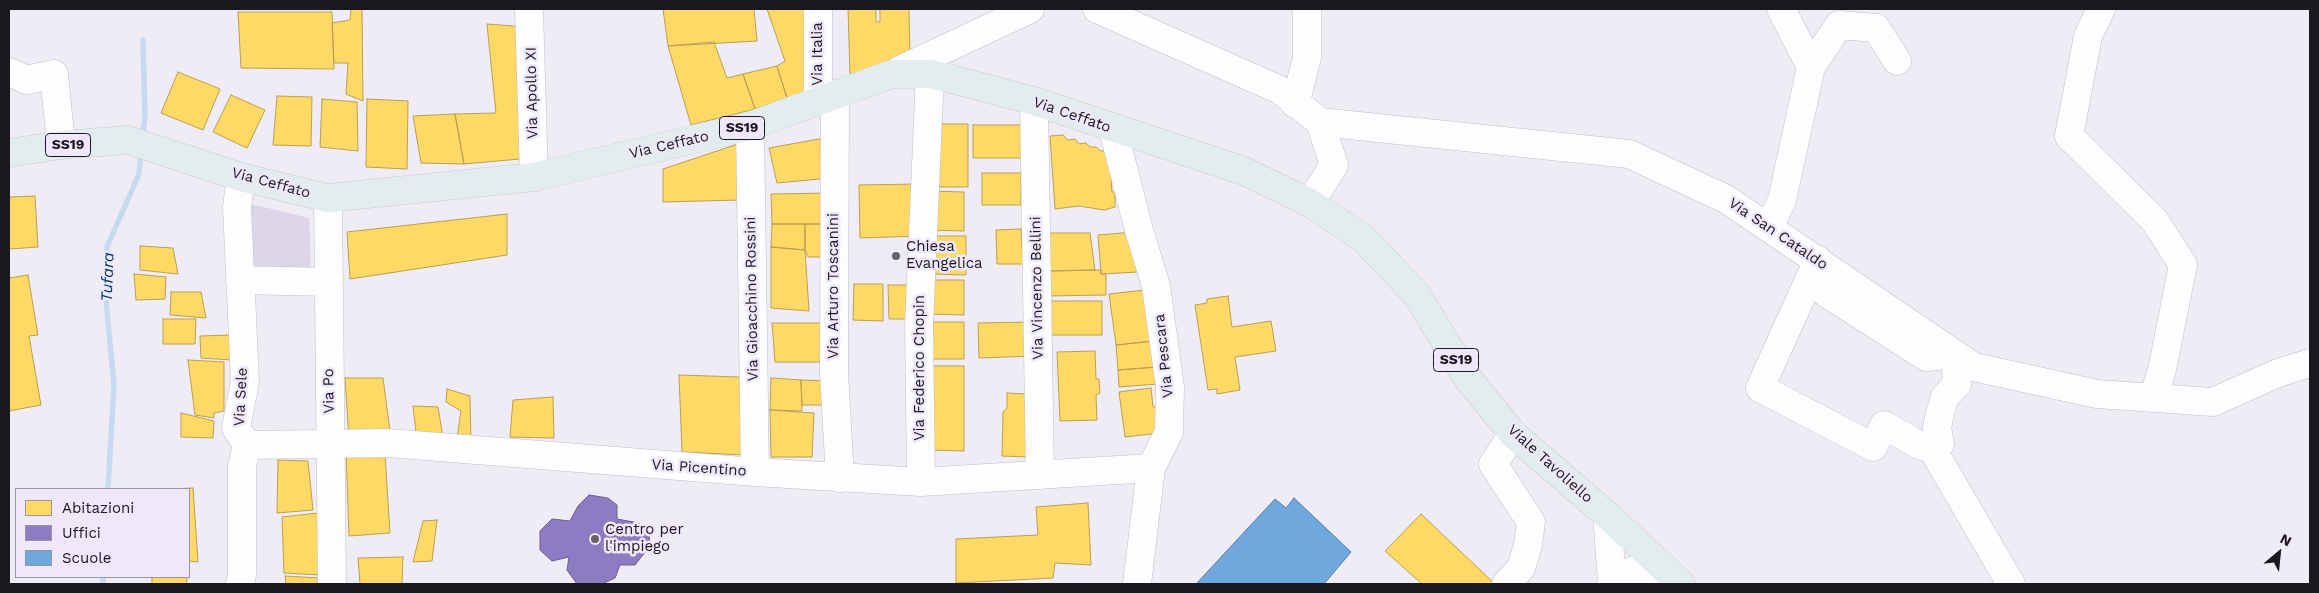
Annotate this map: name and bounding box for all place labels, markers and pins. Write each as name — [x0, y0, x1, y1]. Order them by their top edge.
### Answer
place label: Chiesa Evangelica — [906, 238, 983, 273]
marker: Chiesa Evangelica — [890, 250, 902, 262]
place label: Centro per l'impiego — [605, 521, 684, 556]
marker: Centro per l'impiego — [589, 533, 601, 545]

